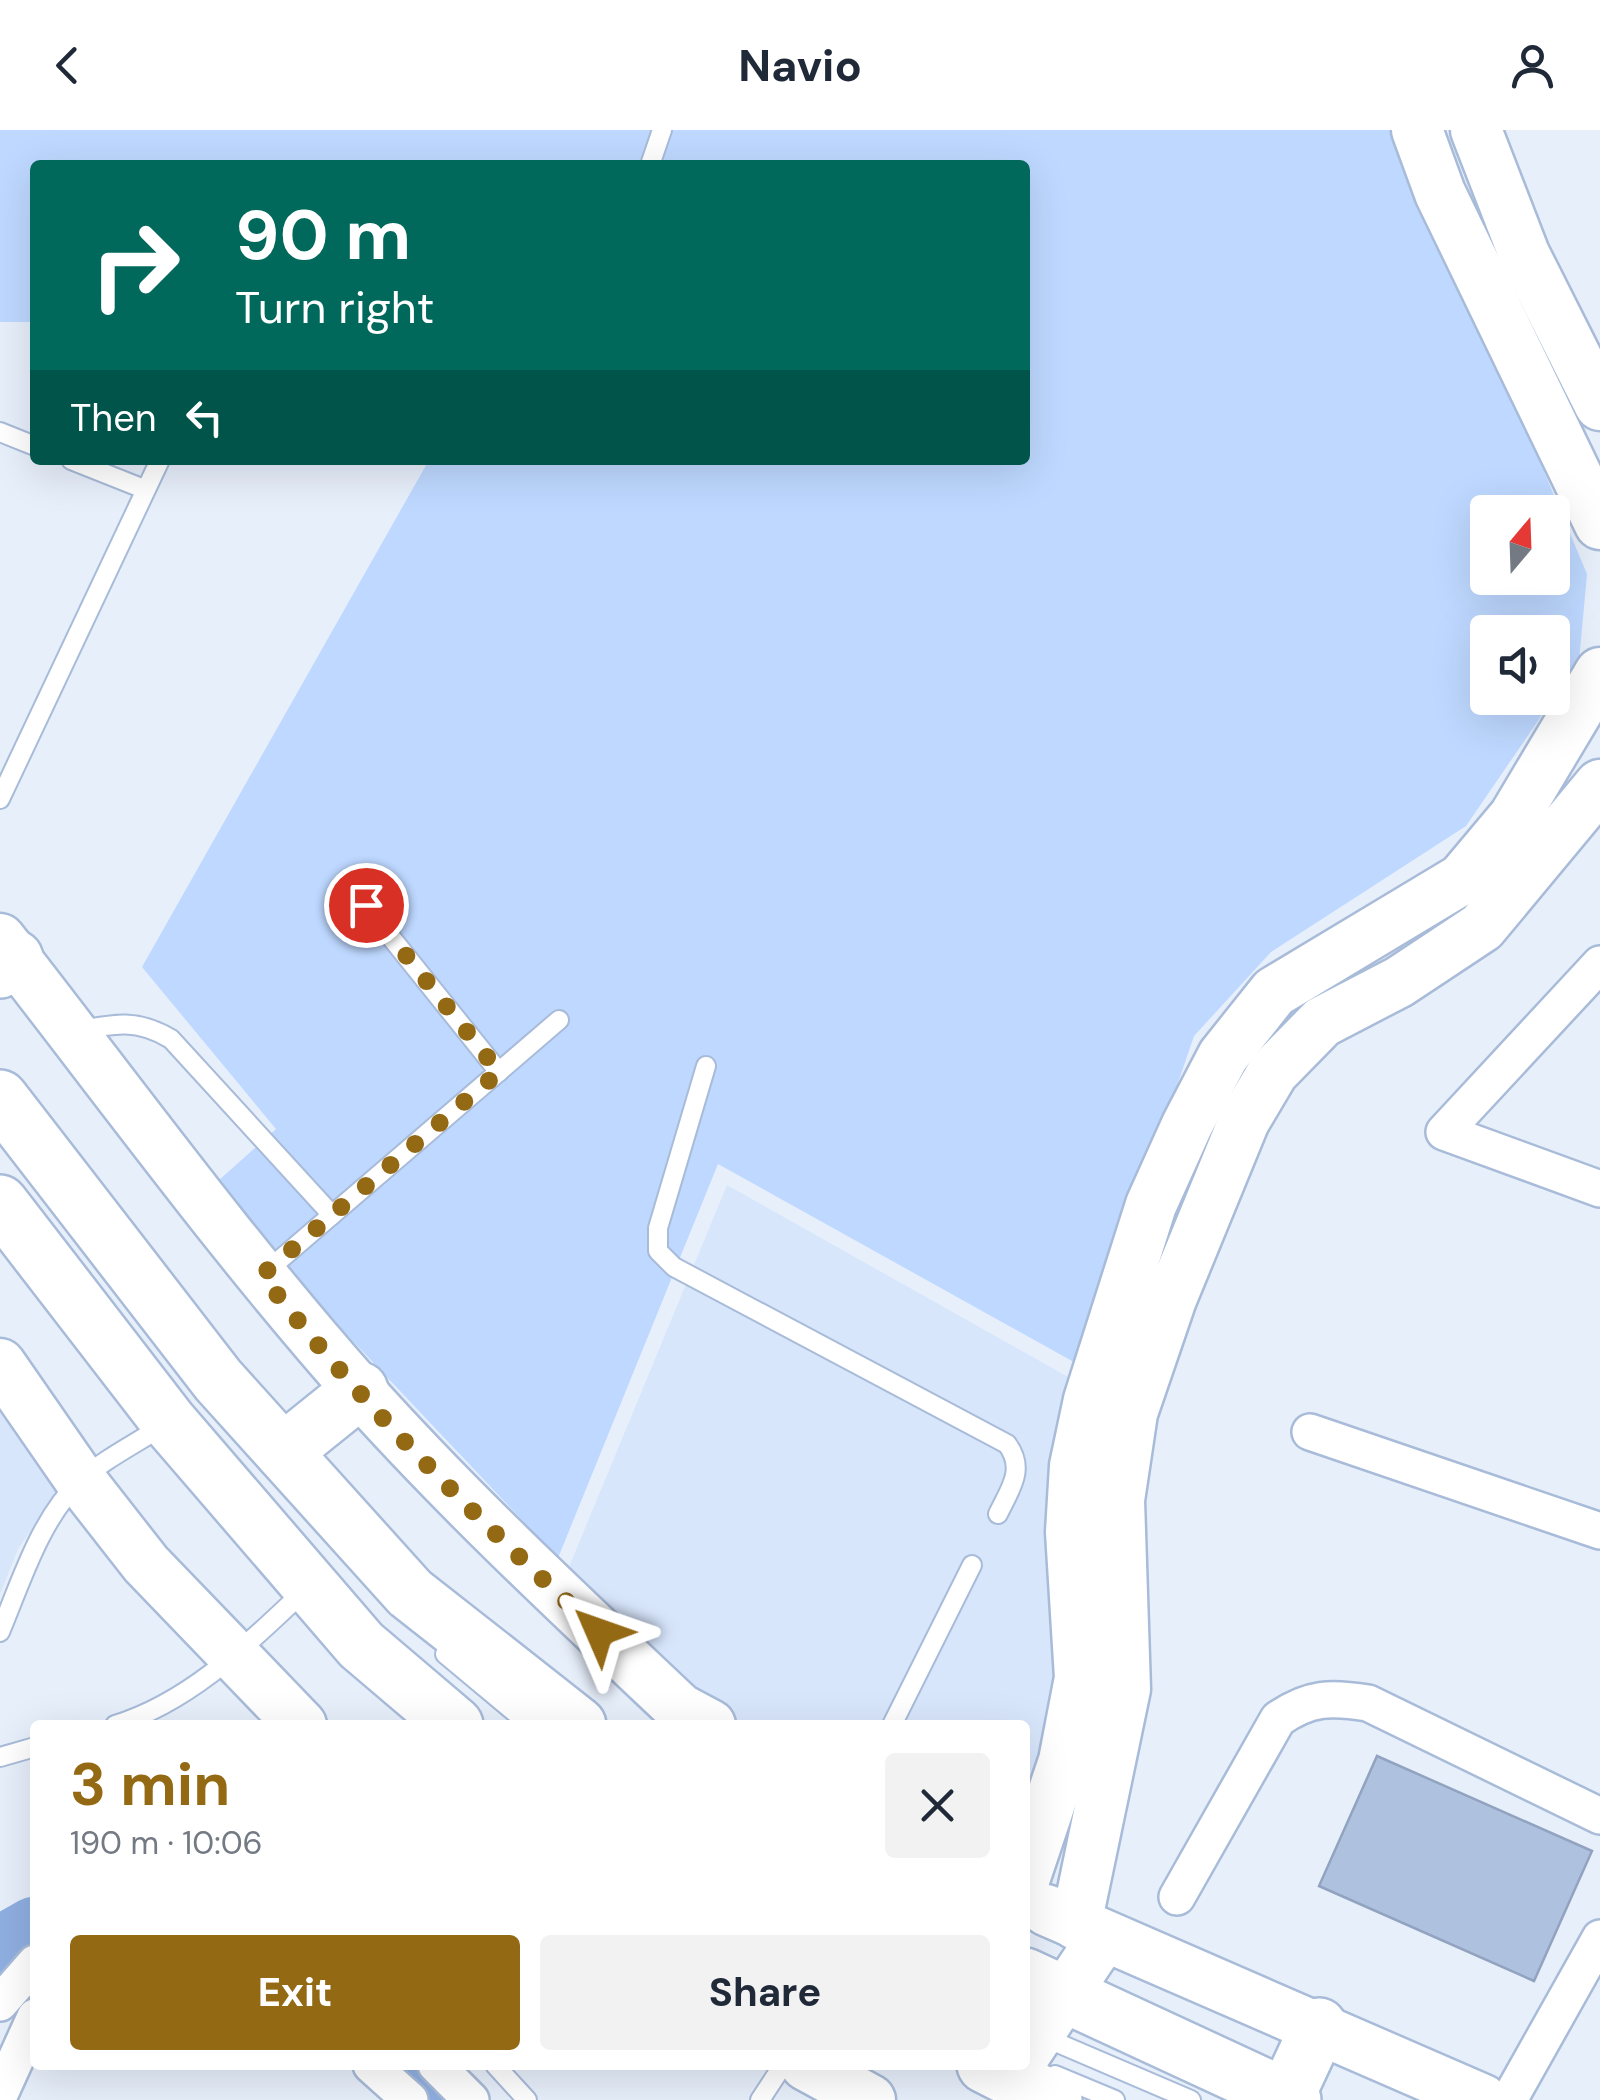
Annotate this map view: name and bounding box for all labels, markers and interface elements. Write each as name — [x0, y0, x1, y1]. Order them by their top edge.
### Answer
text: Navio — [738, 36, 862, 95]
icon: back — [40, 38, 95, 93]
icon: person — [1505, 38, 1560, 93]
text: 90 m — [235, 190, 411, 281]
icon: right — [70, 200, 200, 330]
text: Turn right — [235, 278, 434, 337]
icon: left — [177, 390, 232, 445]
text: Then — [70, 393, 157, 443]
north arrow — [1470, 495, 1570, 595]
map controls — [1470, 495, 1570, 715]
button: sound — [1470, 615, 1570, 715]
pin — [324, 863, 409, 948]
icon: arrive — [339, 878, 394, 933]
position arrow — [547, 1580, 651, 1684]
text: 3 min — [70, 1745, 230, 1824]
button: close — [885, 1753, 990, 1858]
text: 190 m · 10:06 — [70, 1822, 263, 1864]
button: Exit — [70, 1935, 520, 2050]
button: Share — [540, 1935, 990, 2050]

